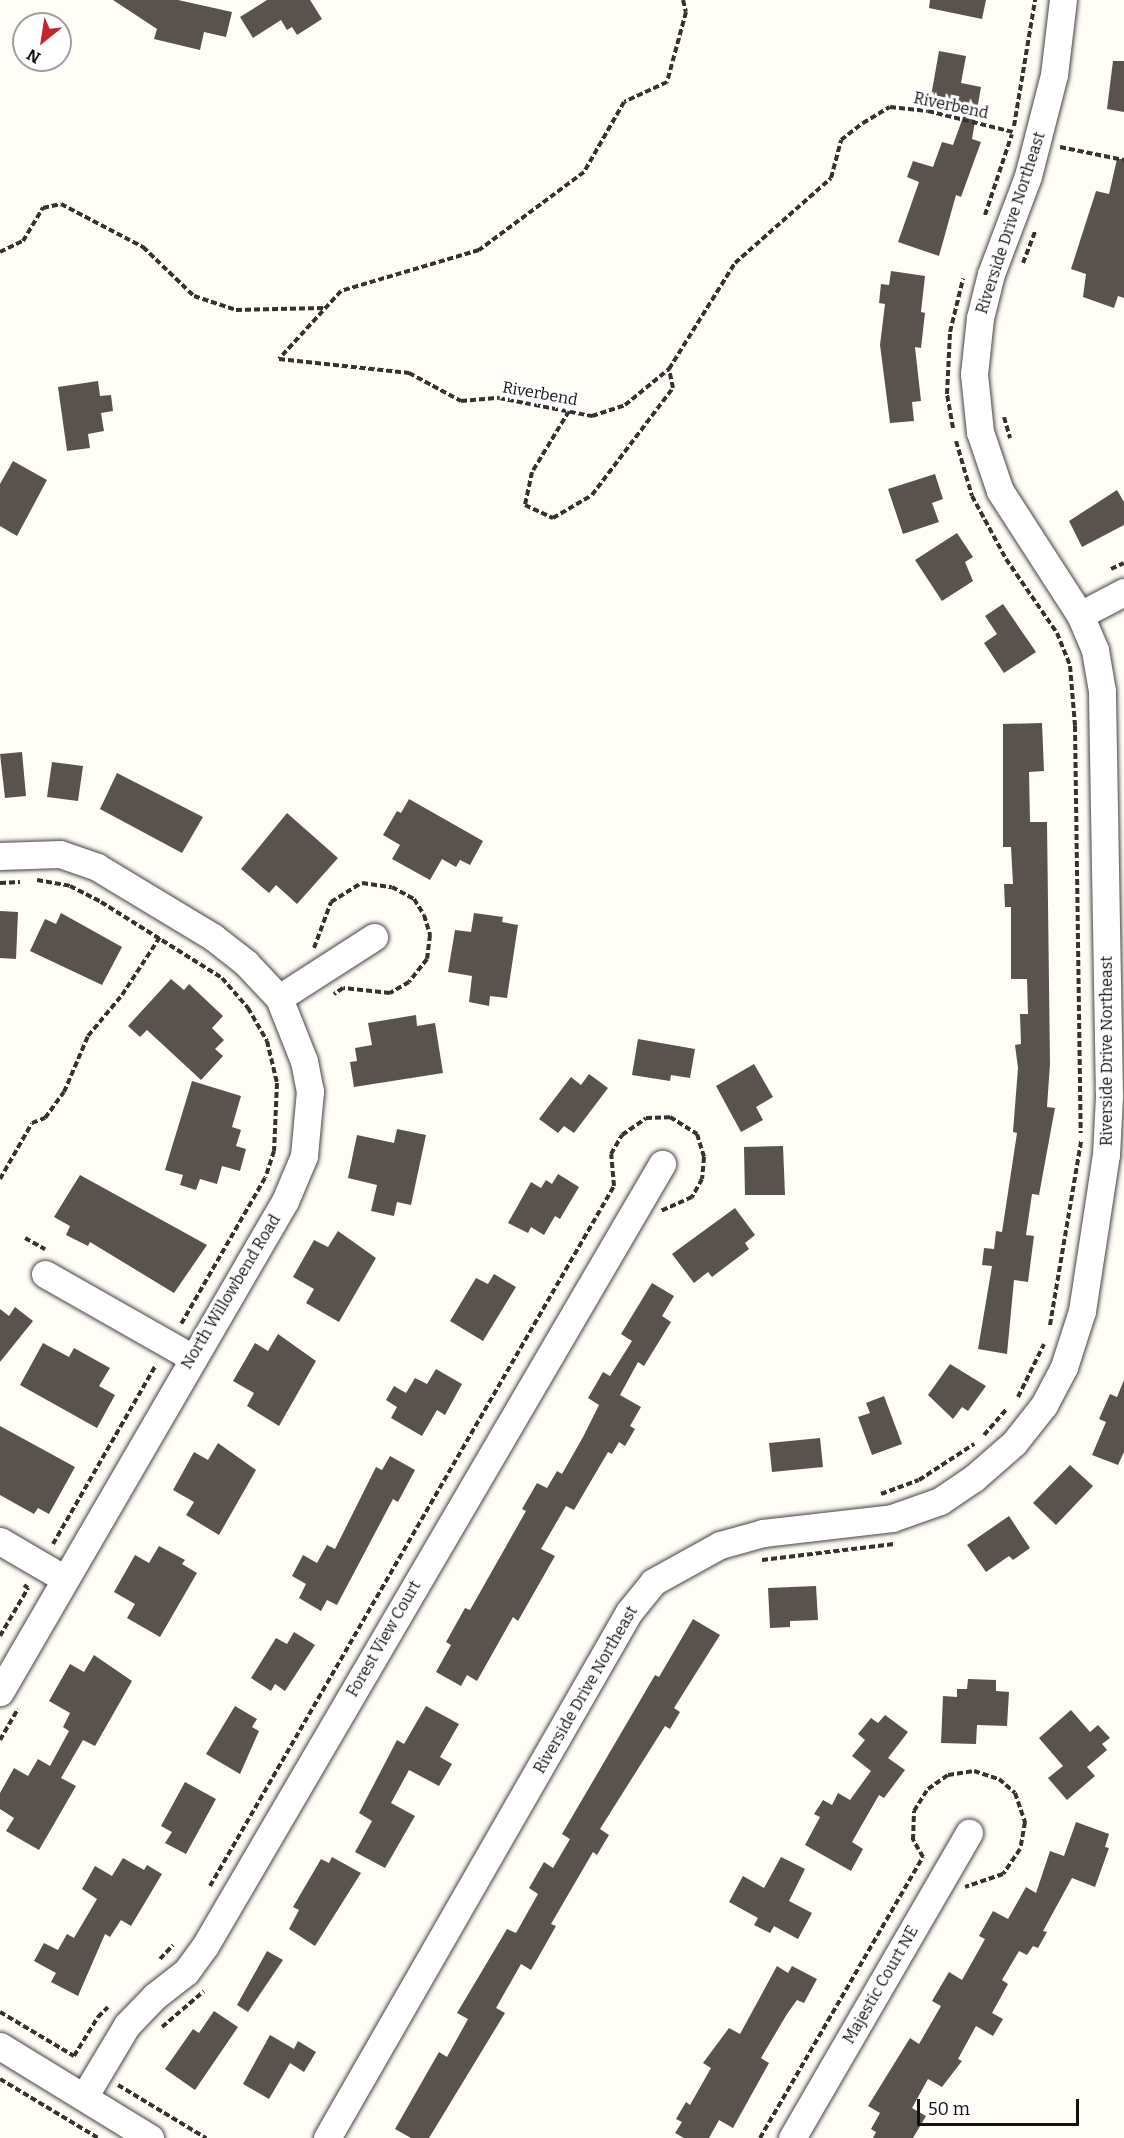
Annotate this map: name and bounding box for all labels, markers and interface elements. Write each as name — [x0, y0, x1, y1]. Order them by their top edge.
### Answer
north arrow — [12, 12, 72, 72]
text: N — [24, 45, 44, 68]
street label: Riverbend — [912, 89, 990, 123]
street label: Riverside Drive Northeast — [972, 130, 1050, 316]
street label: Riverbend — [501, 378, 579, 410]
street label: Riverside Drive Northeast — [1097, 956, 1117, 1146]
street label: North Willowbend Road — [177, 1211, 285, 1373]
street label: Forest View Court — [343, 1577, 425, 1701]
street label: Riverside Drive Northeast — [530, 1603, 642, 1777]
street label: Majestic Court NE — [839, 1923, 923, 2047]
scale bar — [920, 2087, 1082, 2125]
text: 50 m — [928, 2098, 970, 2120]

